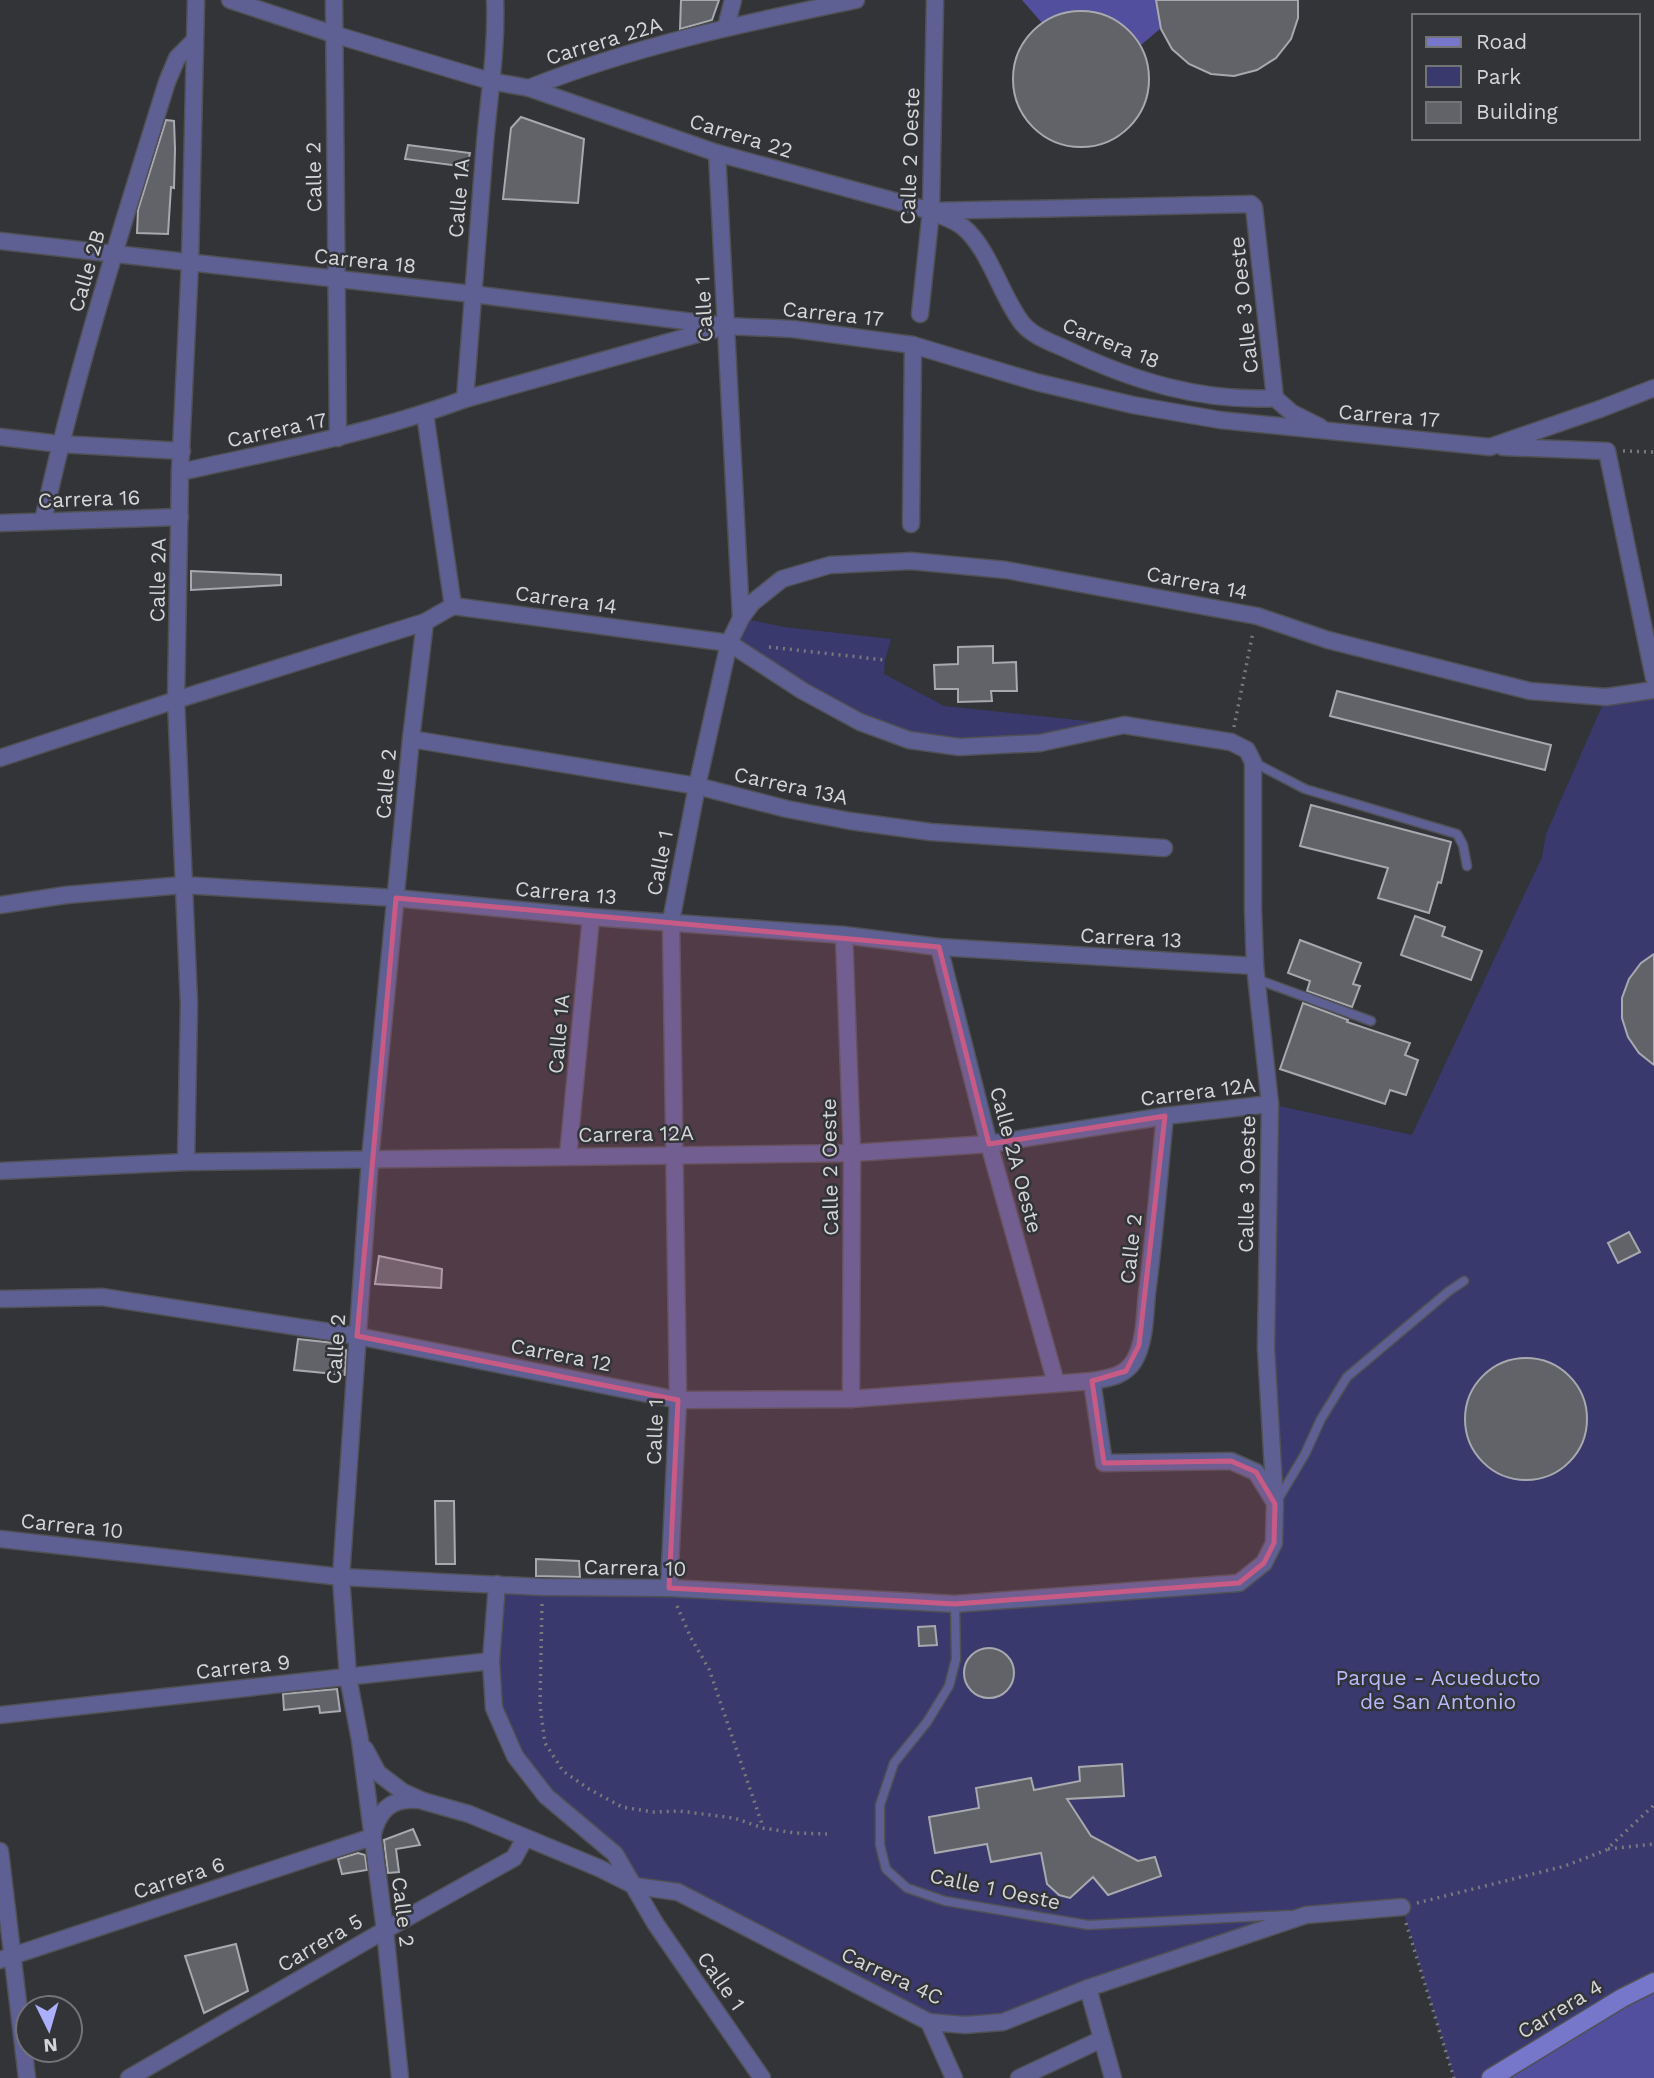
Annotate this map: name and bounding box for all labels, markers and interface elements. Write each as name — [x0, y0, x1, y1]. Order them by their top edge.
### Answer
street label: Carrera 22A — [543, 11, 665, 70]
legend — [1412, 14, 1640, 140]
text: Road — [1476, 29, 1527, 54]
text: Park — [1476, 64, 1521, 89]
street label: Calle 2 Oeste — [895, 87, 924, 225]
text: Building — [1476, 99, 1558, 124]
street label: Carrera 22 — [687, 108, 796, 163]
street label: Calle 2 — [300, 141, 327, 213]
street label: Calle 1A — [443, 157, 474, 239]
street label: Calle 2B — [63, 227, 110, 315]
street label: Calle 3 Oeste — [1224, 235, 1263, 375]
street label: Carrera 18 — [313, 243, 417, 278]
street label: Calle 1 — [689, 275, 718, 343]
street label: Carrera 17 — [781, 296, 885, 331]
street label: Carrera 18 — [1059, 312, 1164, 373]
street label: Carrera 17 — [1337, 399, 1441, 432]
street label: Carrera 17 — [225, 407, 329, 452]
street label: Carrera 16 — [37, 484, 141, 513]
street label: Calle 2A — [144, 537, 171, 622]
street label: Carrera 14 — [1144, 560, 1250, 605]
street label: Carrera 14 — [514, 580, 619, 619]
street label: Calle 2 — [370, 748, 401, 820]
street label: Carrera 13A — [732, 761, 851, 810]
street label: Calle 1 — [641, 828, 678, 898]
street label: Carrera 13 — [514, 876, 618, 909]
street label: Carrera 13 — [1079, 922, 1183, 953]
street label: Calle 1A — [543, 993, 574, 1075]
street label: Carrera 12A — [1139, 1072, 1257, 1111]
street label: Calle 2A Oeste — [985, 1084, 1048, 1236]
street label: Calle 2 Oeste — [816, 1098, 843, 1236]
street label: Calle 3 Oeste — [1233, 1115, 1260, 1253]
street label: Carrera 12A — [578, 1120, 694, 1147]
street label: Calle 2 — [1114, 1212, 1147, 1285]
street label: Calle 2 — [321, 1313, 350, 1385]
street label: Carrera 12 — [509, 1333, 614, 1377]
street label: Calle 1 — [641, 1398, 668, 1466]
street label: Carrera 10 — [20, 1508, 125, 1543]
street label: Carrera 10 — [583, 1554, 687, 1581]
street label: Carrera 9 — [194, 1649, 292, 1684]
park label: Parque - Acueducto de San Antonio — [1335, 1665, 1541, 1714]
street label: Carrera 6 — [130, 1851, 228, 1904]
street label: Calle 1 Oeste — [927, 1862, 1063, 1915]
street label: Calle 2 — [387, 1875, 420, 1949]
street label: Carrera 5 — [273, 1908, 367, 1977]
street label: Carrera 4C — [837, 1941, 947, 2010]
street label: Calle 1 — [692, 1946, 751, 2015]
street label: Carrera 4 — [1513, 1973, 1607, 2044]
north arrow — [14, 1994, 84, 2064]
text: N — [42, 2033, 58, 2058]

